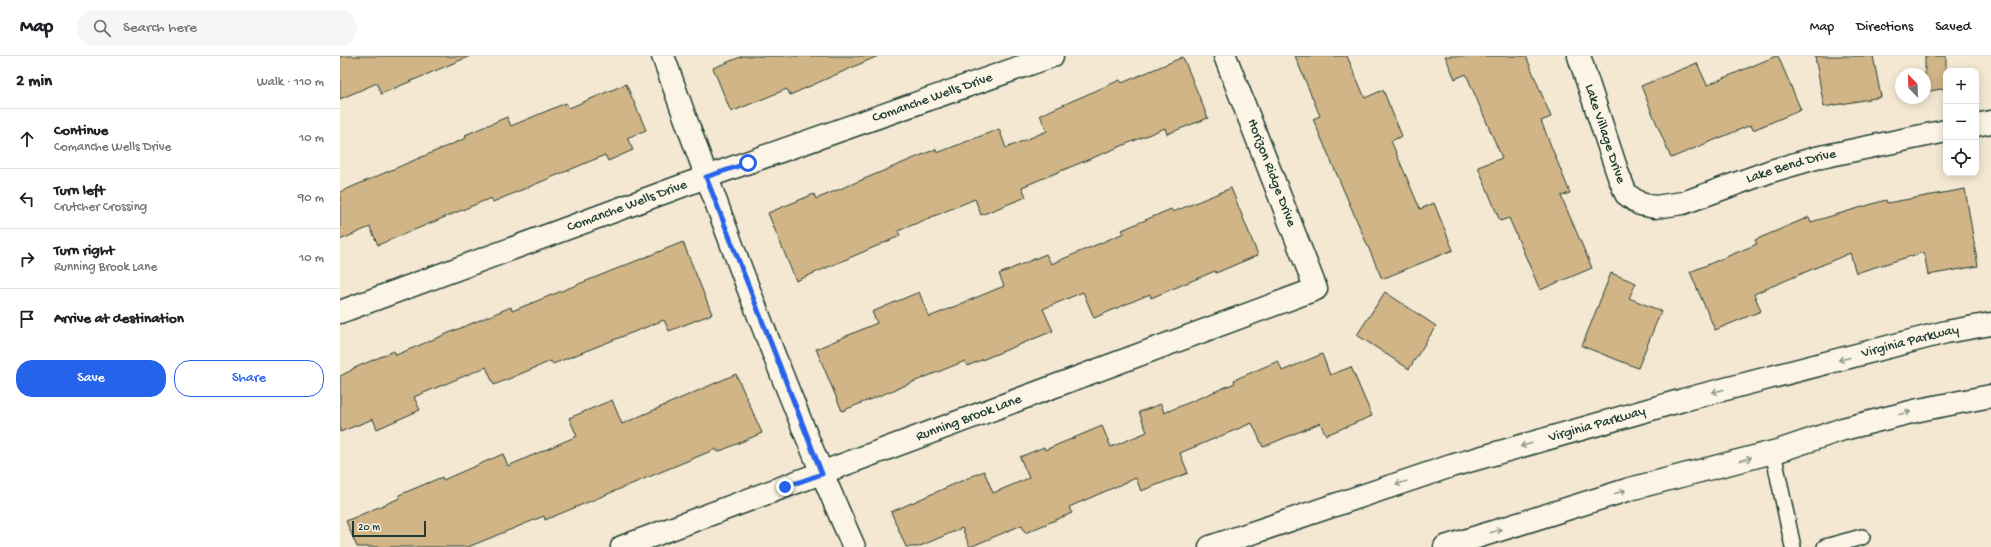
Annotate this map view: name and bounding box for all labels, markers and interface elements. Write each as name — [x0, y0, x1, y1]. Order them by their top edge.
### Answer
search box — [77, 10, 357, 46]
text: Map — [20, 16, 53, 39]
icon: search — [91, 17, 113, 39]
text: Search here — [123, 19, 197, 37]
text: Map — [1810, 19, 1834, 36]
text: Directions — [1856, 19, 1913, 36]
text: Saved — [1935, 19, 1971, 36]
north arrow — [1895, 68, 1931, 104]
map controls — [1943, 68, 1979, 176]
button: + — [1943, 68, 1979, 104]
street label: Comanche Wells Drive — [870, 69, 996, 127]
text: 2 min — [16, 72, 52, 92]
text: Walk · 110 m — [257, 75, 324, 90]
street label: Lake Village Drive — [1580, 82, 1630, 187]
button: − — [1943, 104, 1979, 140]
street label: Horizon Ridge Drive — [1243, 117, 1300, 230]
text: Continue — [54, 122, 108, 140]
icon: ahead — [16, 128, 38, 150]
text: 10 m — [299, 131, 324, 146]
text: Comanche Wells Drive — [54, 140, 171, 155]
button: locate — [1943, 140, 1979, 176]
street label: Lake Bend Drive — [1744, 145, 1838, 188]
route start — [739, 154, 757, 172]
street label: Comanche Wells Drive — [565, 176, 690, 236]
text: Turn left — [54, 182, 105, 200]
icon: left — [16, 188, 38, 210]
text: 90 m — [298, 191, 324, 206]
text: Crutcher Crossing — [54, 200, 147, 215]
text: Turn right — [54, 242, 114, 260]
icon: right — [16, 248, 38, 270]
text: 10 m — [299, 251, 324, 266]
text: Running Brook Lane — [54, 260, 157, 275]
icon: arrive — [16, 308, 38, 330]
text: Arrive at destination — [54, 310, 184, 328]
street label: Virginia Parkway — [1859, 321, 1960, 362]
one-way arrow — [1838, 355, 1851, 363]
button: Save — [16, 360, 166, 397]
button: Share — [174, 360, 324, 397]
one-way arrow — [1712, 388, 1725, 395]
street label: Running Brook Lane — [914, 390, 1025, 445]
street label: Virginia Parkway — [1546, 403, 1647, 447]
one-way arrow — [1899, 409, 1912, 416]
one-way arrow — [1519, 442, 1532, 449]
one-way arrow — [1739, 455, 1752, 463]
route end — [776, 478, 794, 496]
one-way arrow — [1396, 479, 1408, 487]
one-way arrow — [1613, 488, 1625, 496]
scale bar — [352, 519, 426, 538]
text: 20 m — [358, 522, 380, 534]
one-way arrow — [1489, 527, 1502, 534]

